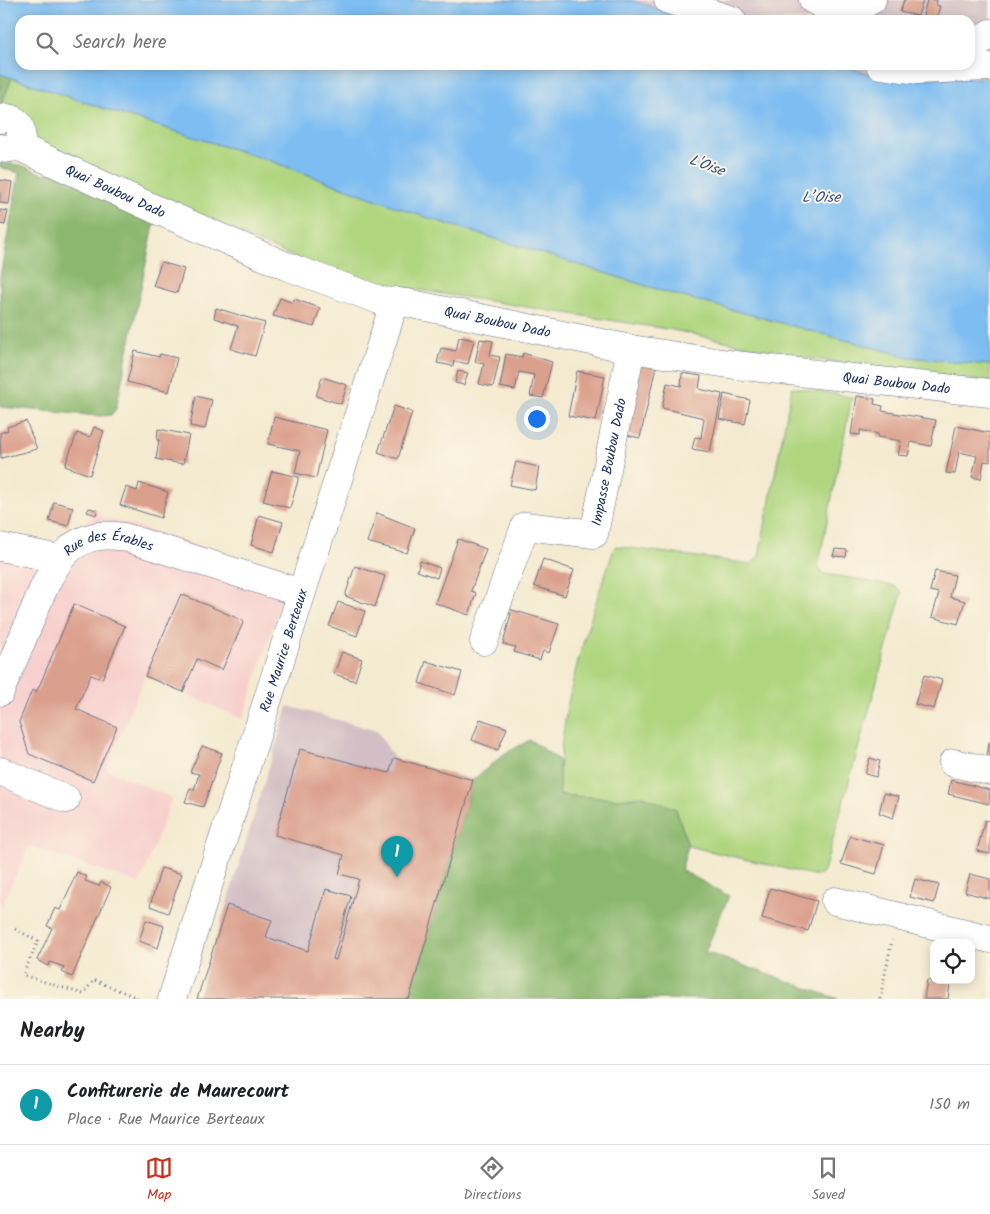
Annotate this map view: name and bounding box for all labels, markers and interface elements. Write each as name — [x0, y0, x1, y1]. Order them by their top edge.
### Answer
search box — [15, 15, 975, 70]
text: Search here — [73, 28, 167, 58]
icon: search — [33, 29, 61, 57]
water label: L'Oise — [686, 148, 729, 184]
street label: Quai Boubou Dado — [61, 159, 169, 224]
water label: L’Oise — [802, 186, 841, 210]
street label: Quai Boubou Dado — [442, 301, 553, 344]
street label: Quai Boubou Dado — [842, 367, 952, 401]
street label: Impasse Boubou Dado — [586, 396, 633, 528]
your location — [524, 406, 550, 432]
street label: Rue des Érables — [58, 525, 156, 562]
street label: Rue Maurice Berteaux — [254, 585, 315, 715]
pin: 1 — [381, 836, 413, 877]
map controls — [930, 939, 975, 984]
button: locate — [930, 939, 975, 984]
text: Nearby — [20, 1015, 85, 1048]
text: Confiturerie de Maurecourt — [67, 1077, 289, 1107]
text: 1 — [34, 1092, 38, 1117]
text: 150 m — [929, 1092, 970, 1117]
text: Place · Rue Maurice Berteaux — [67, 1107, 265, 1132]
tab: Map — [145, 1154, 173, 1206]
tab: Directions — [463, 1154, 521, 1206]
tab: Saved — [812, 1154, 845, 1206]

